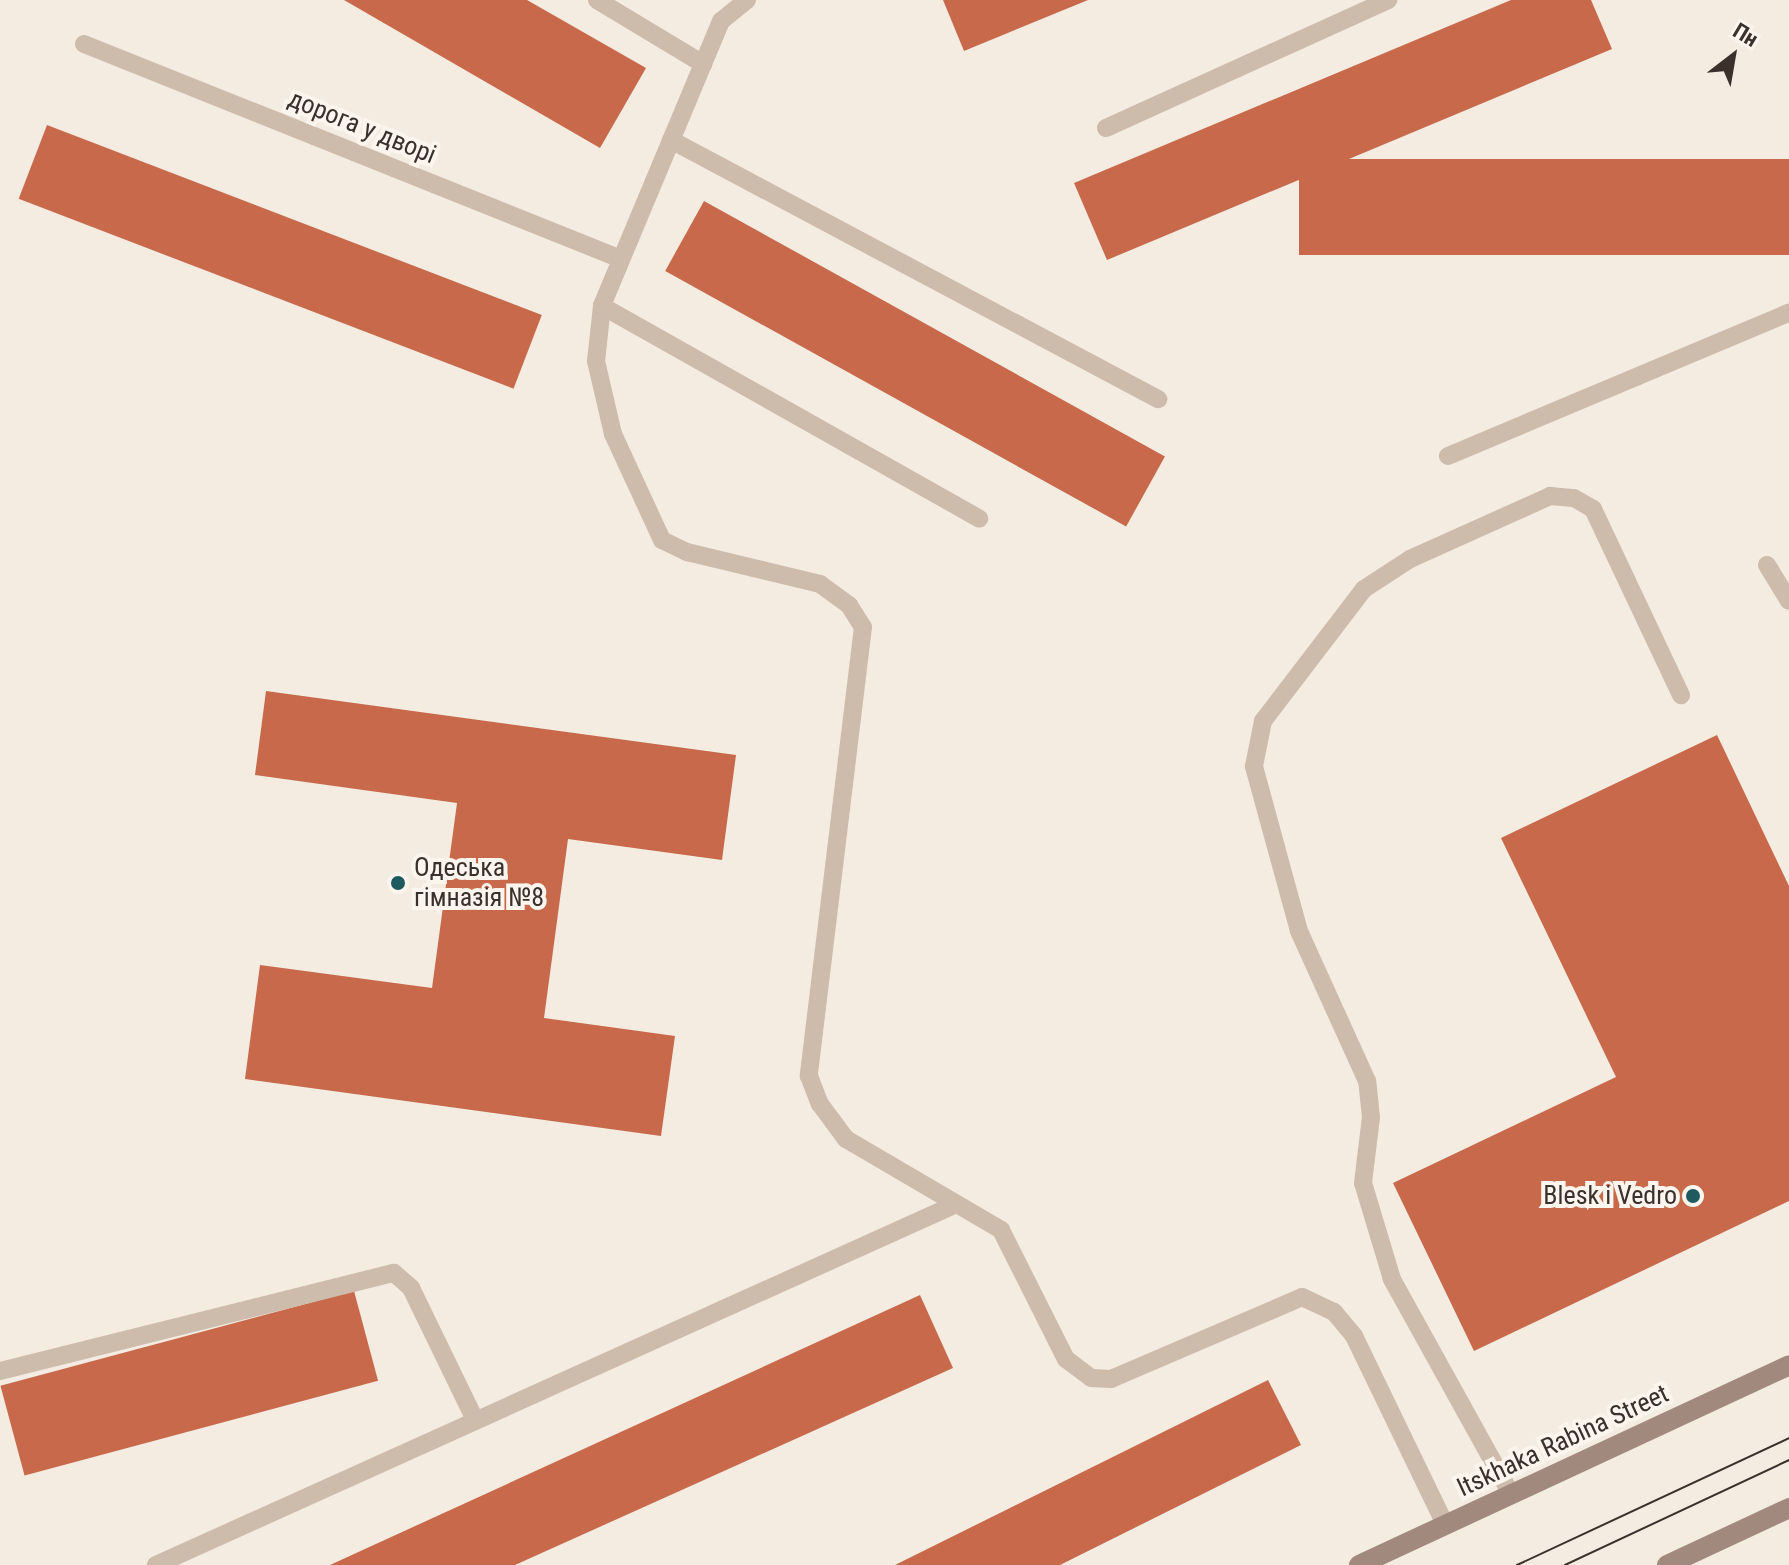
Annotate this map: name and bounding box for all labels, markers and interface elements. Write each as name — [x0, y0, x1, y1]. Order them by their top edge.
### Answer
north arrow — [1693, 16, 1773, 96]
text: Пн — [1729, 18, 1763, 52]
street label: дорога у дворі — [284, 83, 440, 171]
place label: Одеська гімназія №8 — [414, 852, 544, 914]
marker: Одеська гімназія №8 — [389, 874, 407, 892]
place label: Blesk i Vedro — [1543, 1180, 1677, 1212]
marker: Blesk i Vedro — [1684, 1187, 1702, 1205]
street label: Itskhaka Rabina Street — [1452, 1378, 1674, 1504]

